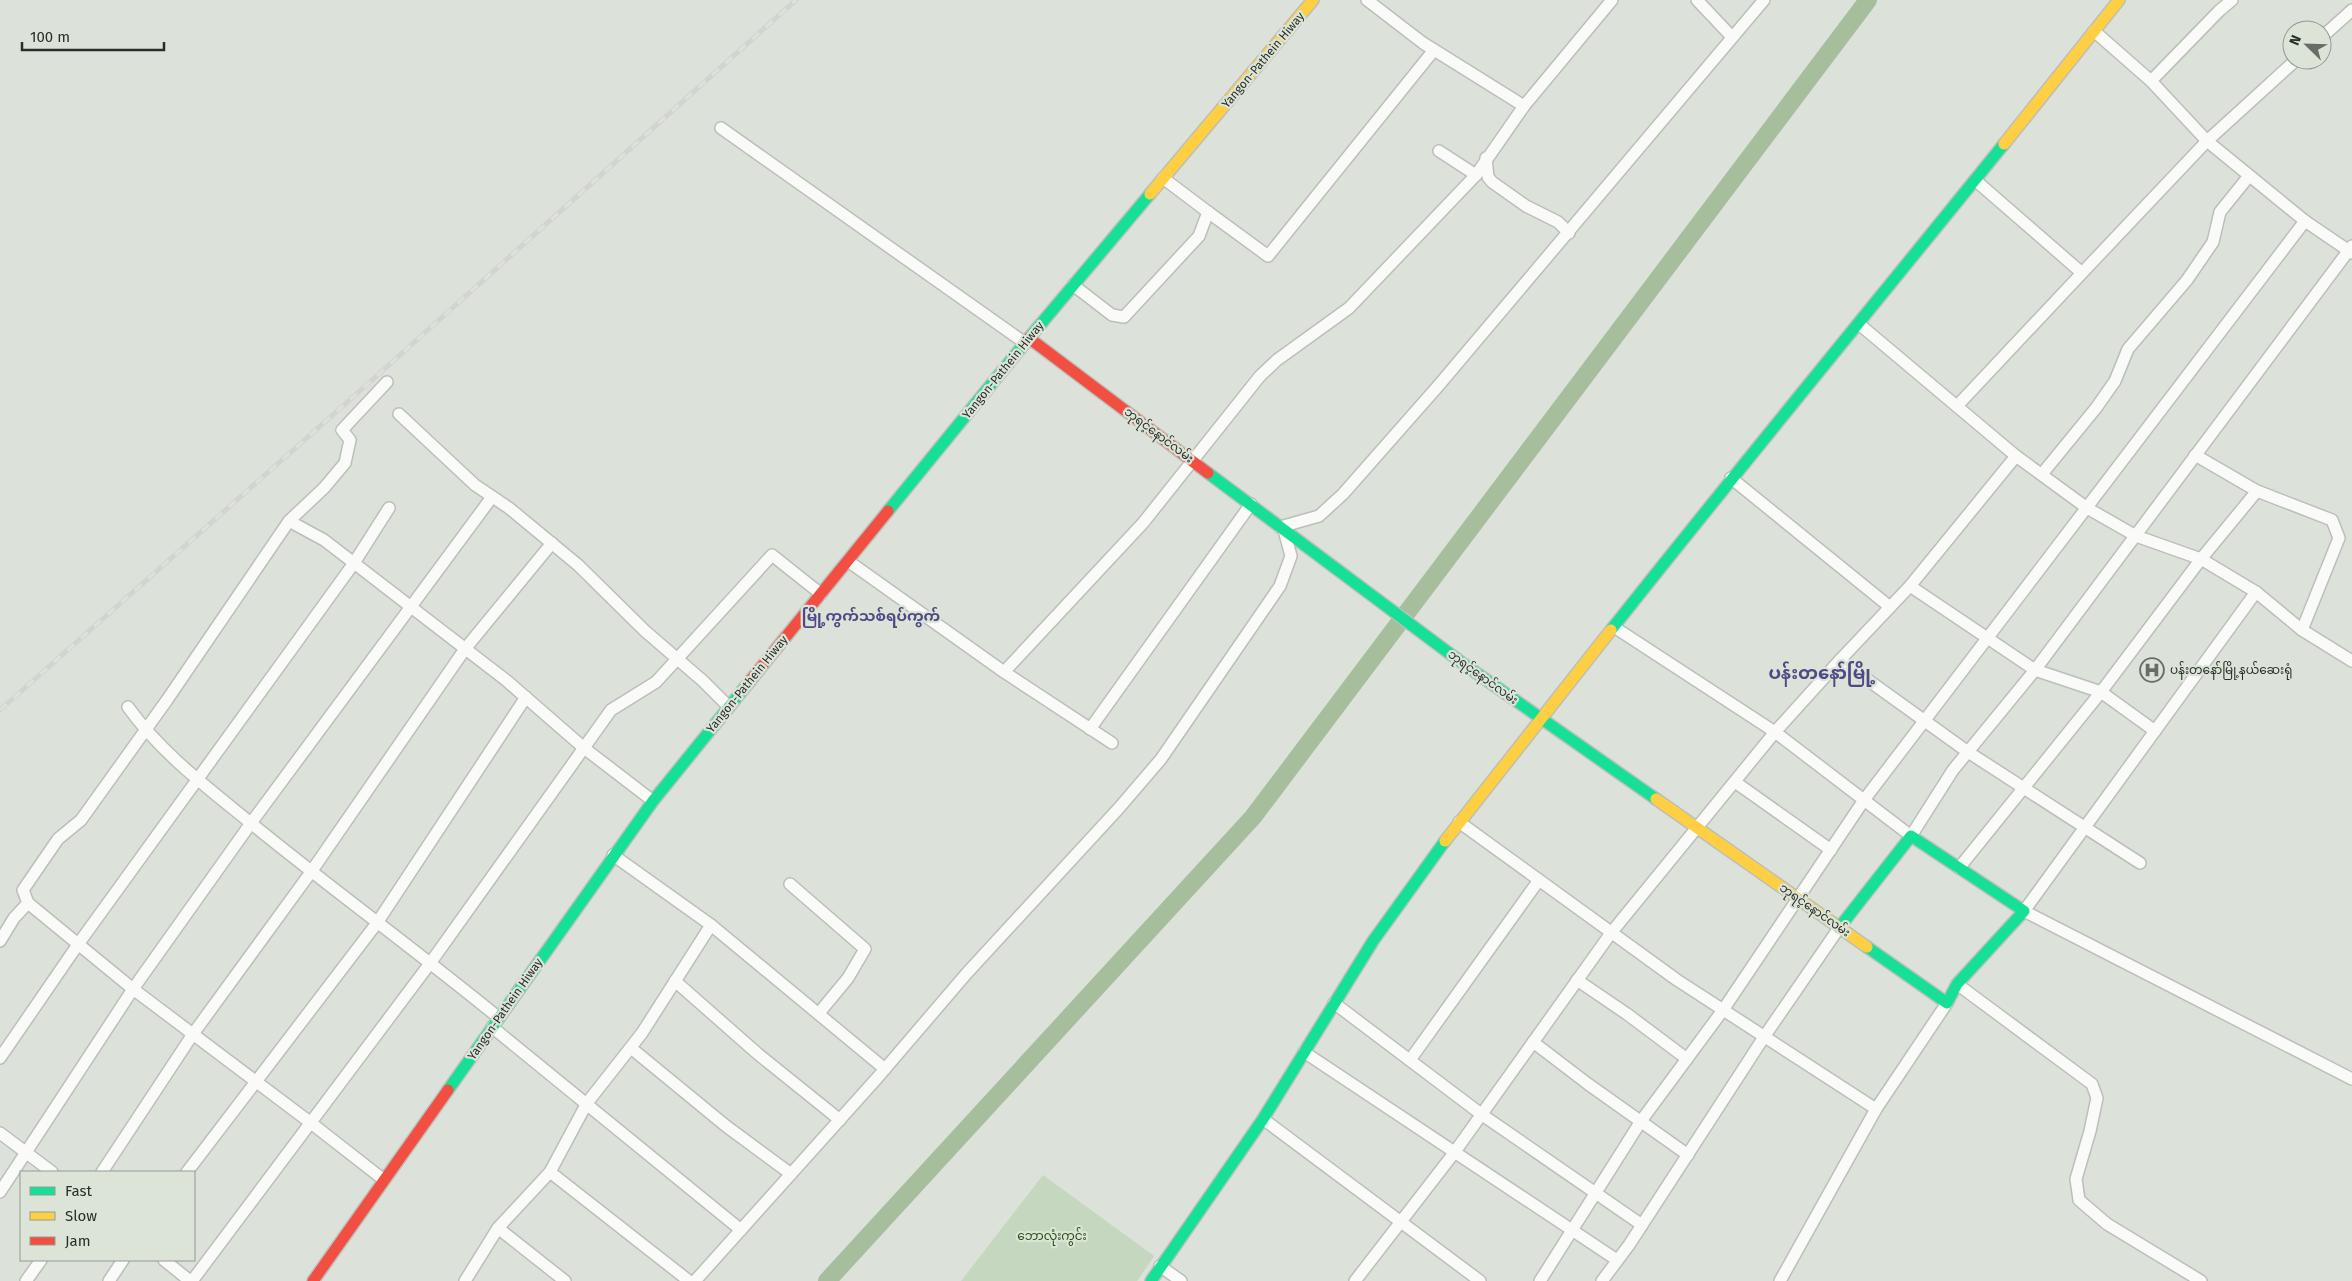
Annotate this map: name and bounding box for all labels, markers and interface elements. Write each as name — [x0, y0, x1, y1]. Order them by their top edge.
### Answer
street label: Yangon-Pathein Hiway — [1219, 9, 1307, 111]
scale bar — [22, 20, 165, 52]
north arrow — [2282, 20, 2332, 70]
text: 100 m — [30, 28, 70, 46]
text: N — [2286, 33, 2305, 48]
street label: Yangon-Pathein Hiway — [960, 319, 1046, 421]
street label: ဘုရင့်နောင်လမ်း — [1120, 403, 1198, 468]
district label: မြို့ကွက်သစ်ရပ်ကွက် — [802, 606, 940, 628]
street label: Yangon-Pathein Hiway — [704, 633, 790, 735]
street label: ဘုရင့်နောင်လမ်း — [1444, 645, 1522, 709]
hospital icon: ပန်းတနော်မြို့နယ်ဆေးရုံ — [2139, 657, 2165, 683]
district label: ပန်းတနော်မြို့ — [1769, 661, 1875, 687]
place label: ပန်းတနော်မြို့နယ်ဆေးရုံ — [2170, 661, 2292, 680]
street label: ဘုရင့်နောင်လမ်း — [1775, 879, 1854, 942]
street label: Yangon-Pathein Hiway — [465, 955, 545, 1062]
legend — [20, 1171, 195, 1261]
text: Fast — [65, 1182, 92, 1200]
text: Slow — [65, 1207, 97, 1225]
park label: ဘောလုံးကွင်း — [1017, 1227, 1087, 1246]
text: Jam — [65, 1232, 91, 1250]

